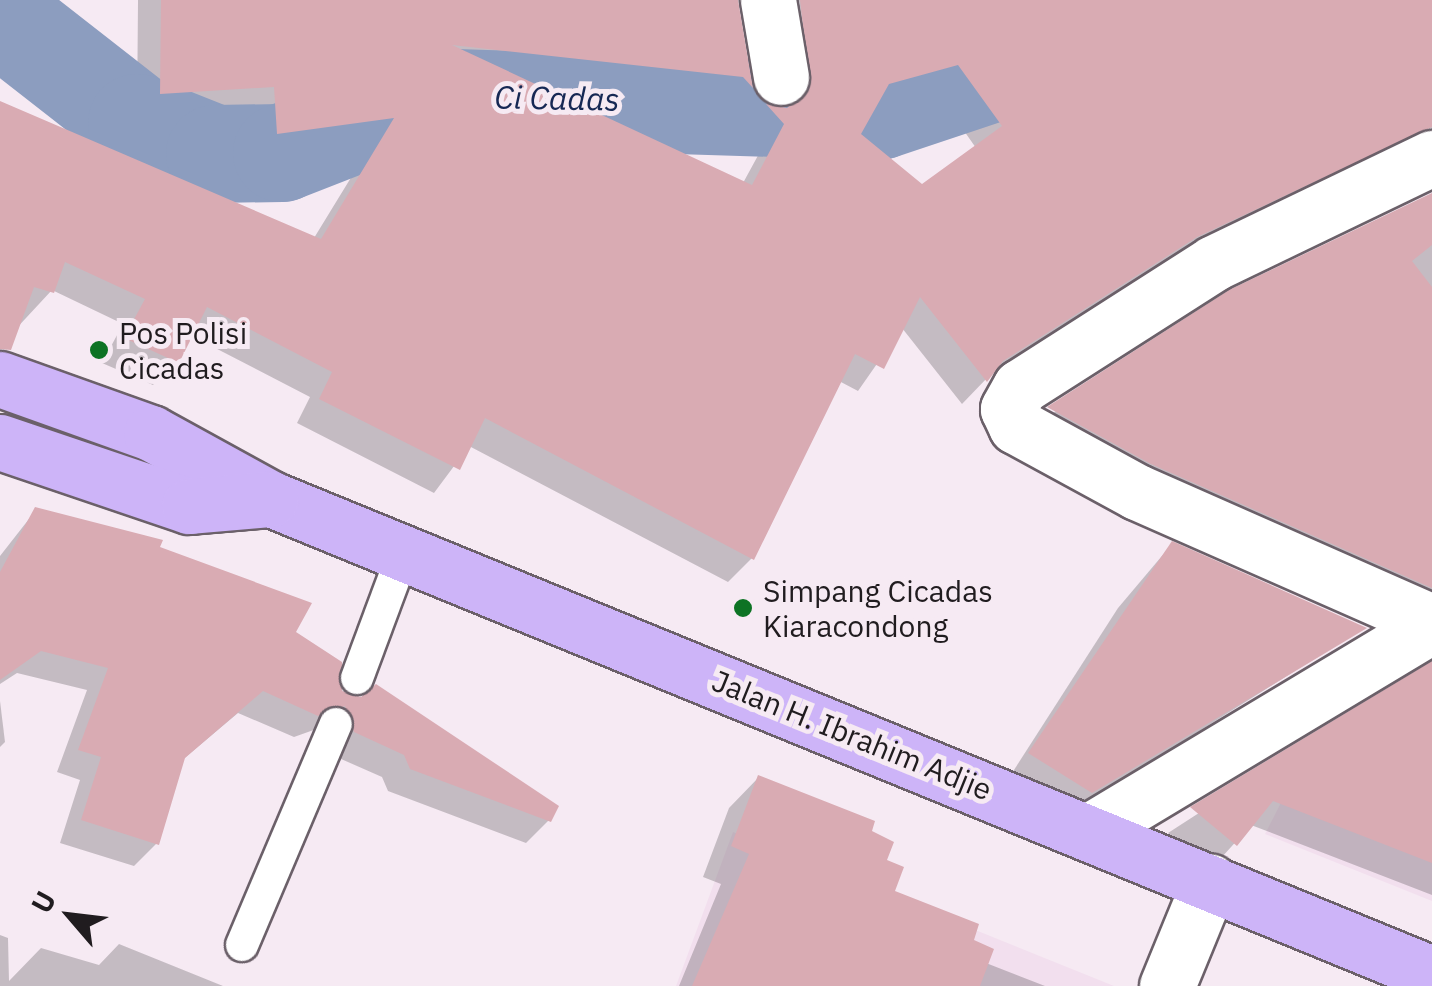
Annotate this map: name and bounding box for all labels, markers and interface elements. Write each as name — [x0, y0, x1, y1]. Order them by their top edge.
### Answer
water label: Ci Cadas — [494, 78, 620, 118]
place label: Pos Polisi Cicadas — [119, 315, 247, 386]
marker: Pos Polisi Cicadas — [88, 339, 110, 361]
place label: Simpang Cicadas Kiaracondong — [763, 573, 993, 644]
marker: Simpang Cicadas Kiaracondong — [732, 597, 754, 619]
street label: Jalan H. Ibrahim Adjie — [707, 662, 997, 808]
north arrow — [20, 866, 120, 966]
text: U — [22, 884, 64, 919]

